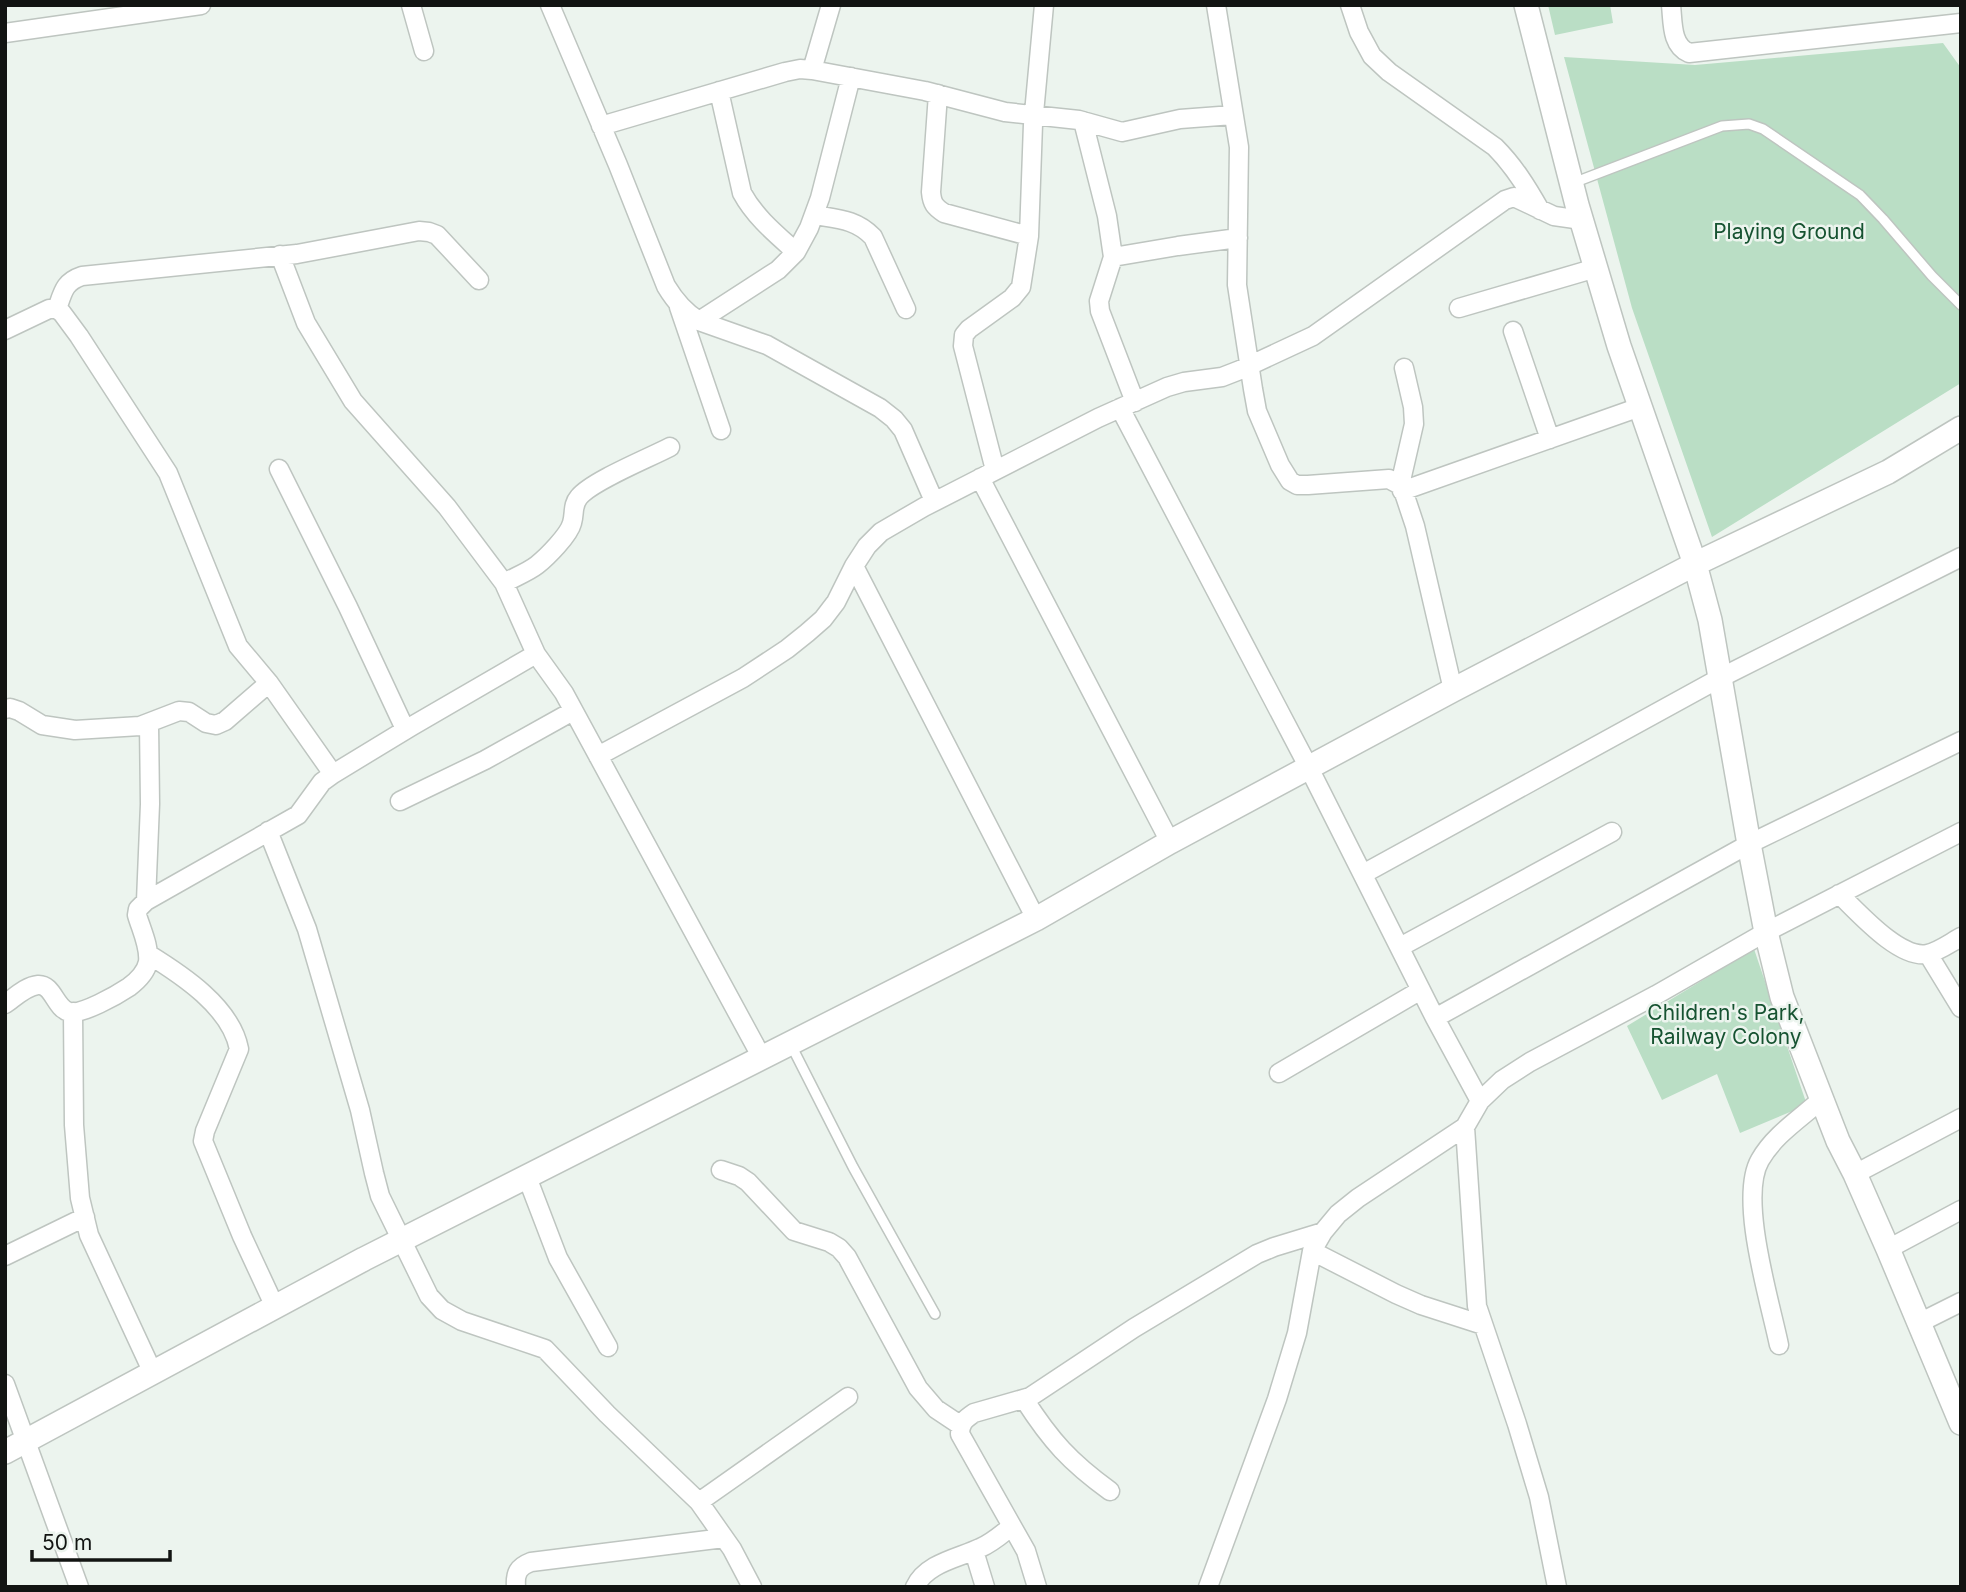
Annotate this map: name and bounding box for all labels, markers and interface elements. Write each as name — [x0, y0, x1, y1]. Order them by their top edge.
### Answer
park label: Playing Ground — [1713, 219, 1865, 244]
park label: Children's Park, Railway Colony — [1647, 1000, 1805, 1049]
scale bar — [32, 1518, 170, 1562]
text: 50 m — [42, 1530, 92, 1555]

